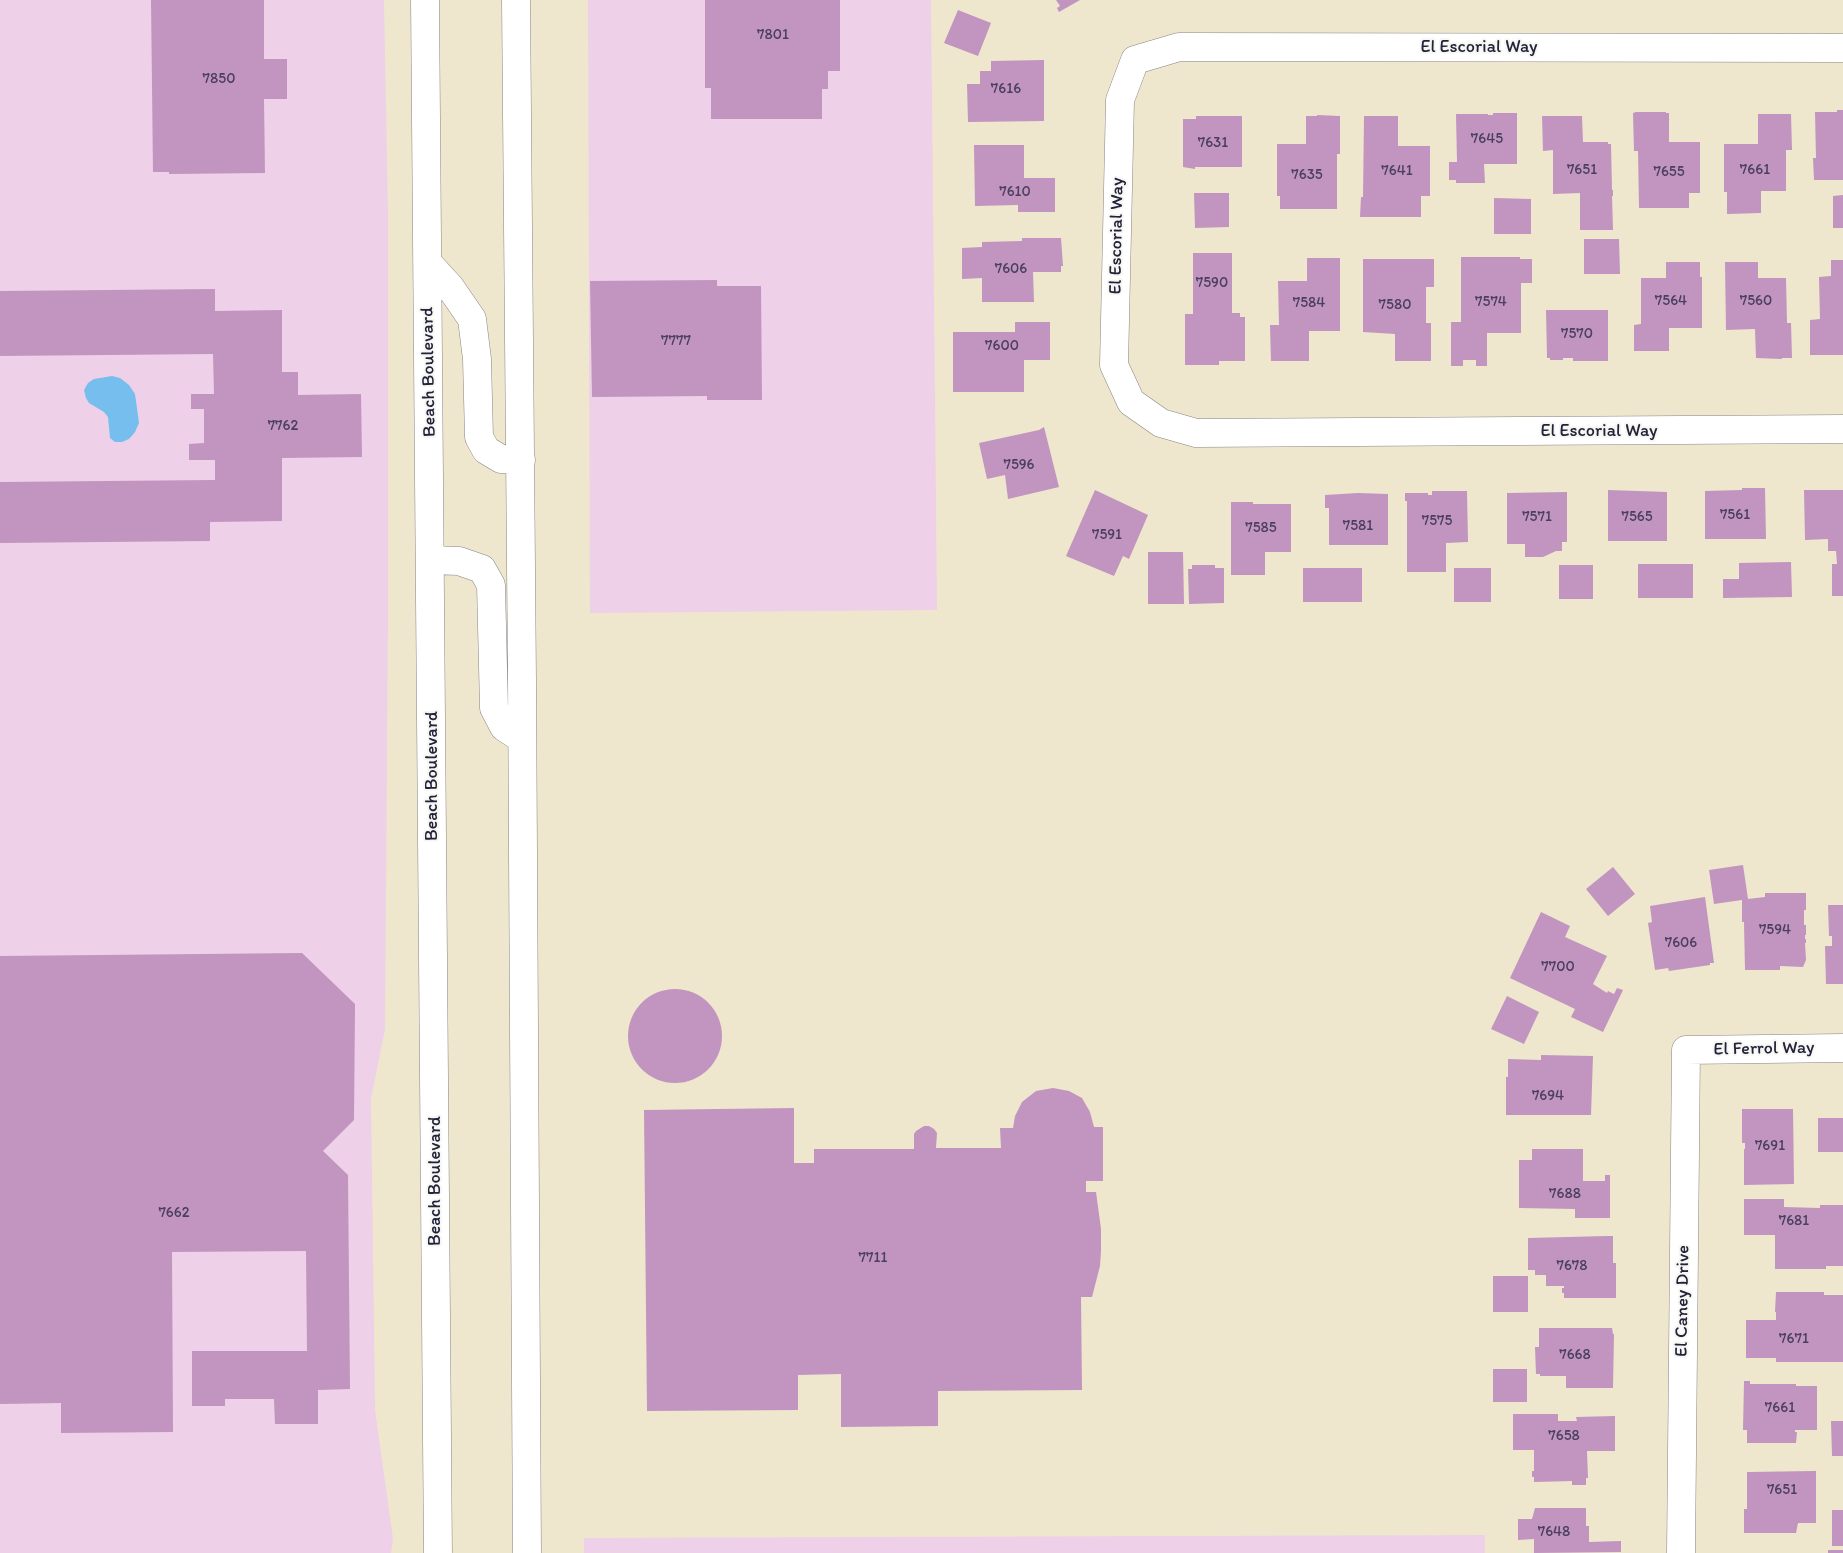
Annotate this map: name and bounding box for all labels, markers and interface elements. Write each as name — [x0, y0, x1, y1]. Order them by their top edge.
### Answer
house number: 7801 — [757, 26, 789, 44]
street label: El Escorial Way — [1420, 36, 1538, 58]
house number: 7850 — [203, 70, 235, 88]
house number: 7616 — [991, 80, 1021, 98]
house number: 7645 — [1471, 130, 1503, 148]
house number: 7631 — [1198, 134, 1228, 152]
house number: 7651 — [1567, 161, 1597, 179]
house number: 7661 — [1740, 161, 1770, 179]
house number: 7641 — [1381, 162, 1413, 180]
house number: 7655 — [1653, 163, 1685, 181]
house number: 7635 — [1291, 166, 1323, 184]
street label: El Escorial Way — [1105, 177, 1129, 295]
house number: 7610 — [999, 183, 1031, 201]
house number: 7606 — [995, 260, 1027, 278]
house number: 7590 — [1196, 274, 1228, 292]
house number: 7564 — [1655, 292, 1687, 310]
house number: 7560 — [1740, 292, 1772, 310]
house number: 7574 — [1475, 293, 1507, 311]
house number: 7584 — [1293, 294, 1325, 312]
house number: 7580 — [1379, 296, 1411, 314]
street label: Beach Boulevard — [417, 307, 441, 437]
house number: 7570 — [1561, 325, 1593, 343]
house number: 7777 — [661, 332, 691, 350]
house number: 7600 — [985, 337, 1019, 355]
house number: 7762 — [268, 417, 298, 435]
street label: El Escorial Way — [1540, 420, 1658, 442]
house number: 7596 — [1003, 456, 1035, 474]
house number: 7561 — [1720, 506, 1750, 524]
house number: 7571 — [1522, 508, 1552, 526]
house number: 7565 — [1621, 508, 1653, 526]
house number: 7575 — [1422, 512, 1452, 530]
house number: 7581 — [1343, 517, 1373, 535]
house number: 7585 — [1245, 519, 1277, 537]
house number: 7591 — [1092, 526, 1122, 544]
street label: Beach Boulevard — [421, 711, 443, 841]
house number: 7594 — [1759, 921, 1791, 939]
house number: 7606 — [1665, 934, 1697, 952]
house number: 7700 — [1541, 958, 1575, 976]
street label: El Ferrol Way — [1713, 1037, 1815, 1061]
house number: 7694 — [1532, 1087, 1564, 1105]
street label: Beach Boulevard — [424, 1116, 446, 1246]
house number: 7691 — [1755, 1137, 1785, 1155]
house number: 7688 — [1549, 1185, 1581, 1203]
house number: 7662 — [158, 1204, 190, 1222]
house number: 7681 — [1779, 1212, 1809, 1230]
street label: El Caney Drive — [1671, 1245, 1695, 1357]
house number: 7711 — [859, 1249, 887, 1267]
house number: 7678 — [1556, 1257, 1588, 1275]
house number: 7671 — [1779, 1330, 1809, 1348]
house number: 7668 — [1559, 1346, 1591, 1364]
house number: 7661 — [1765, 1399, 1795, 1417]
house number: 7658 — [1548, 1427, 1580, 1445]
house number: 7651 — [1767, 1481, 1797, 1499]
house number: 7648 — [1538, 1523, 1570, 1541]

